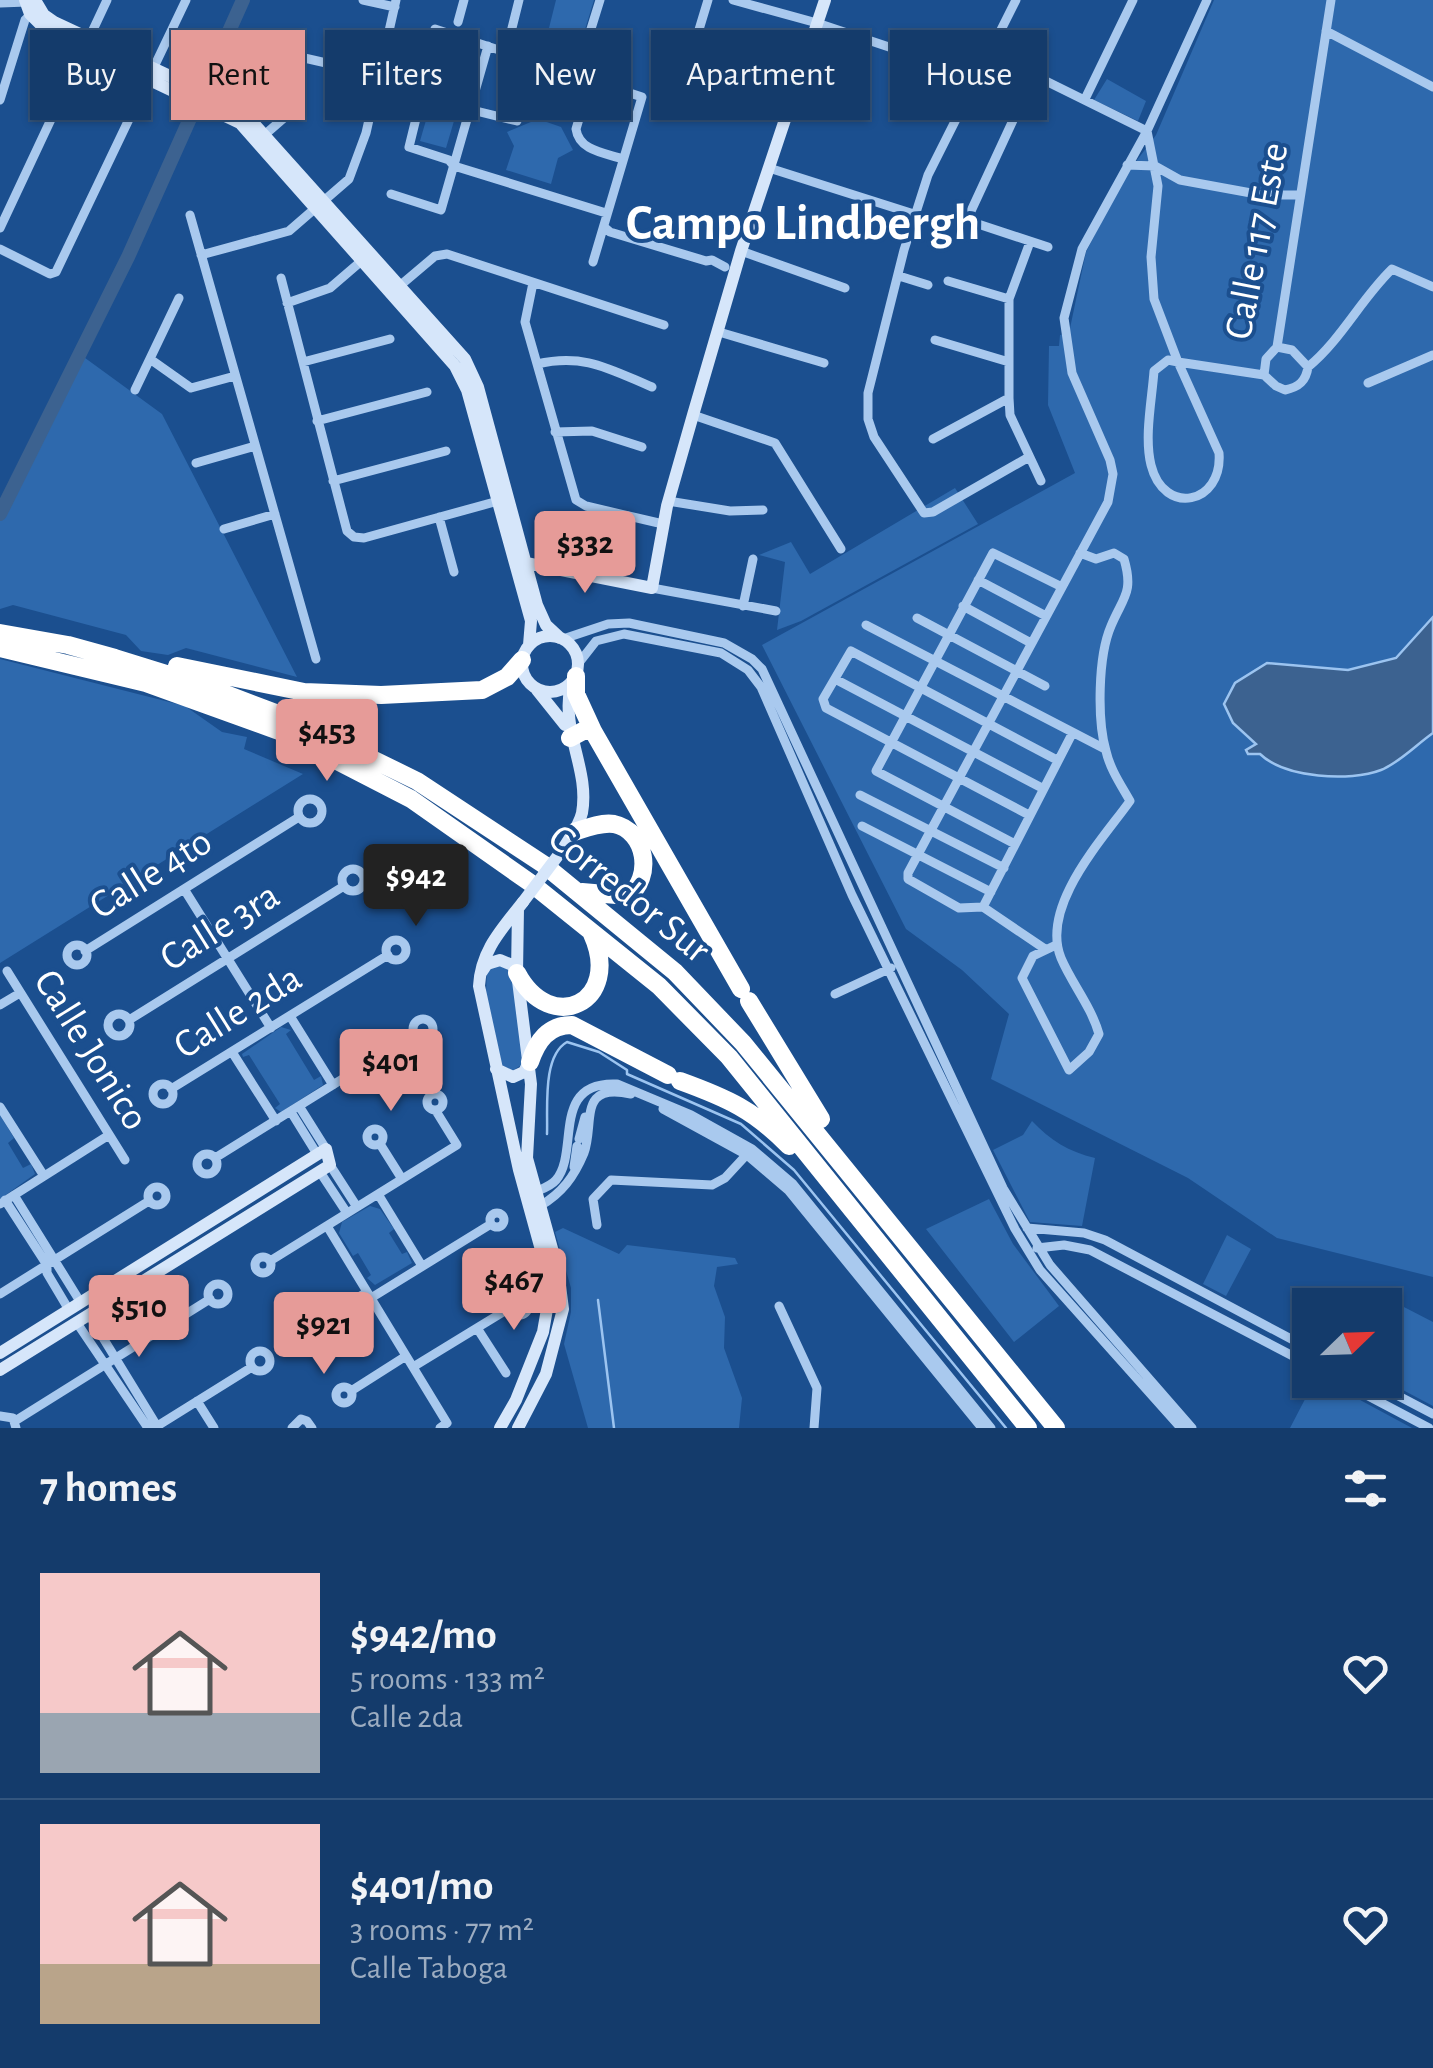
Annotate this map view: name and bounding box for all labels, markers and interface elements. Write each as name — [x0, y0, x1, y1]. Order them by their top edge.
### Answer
chip: Buy — [30, 30, 151, 120]
chip: Rent — [171, 30, 305, 120]
chip: Filters — [325, 30, 478, 120]
chip: New — [498, 30, 631, 120]
chip: Apartment — [651, 30, 870, 120]
chip: House — [890, 30, 1047, 120]
street label: Calle 117 Este — [1218, 139, 1296, 343]
district label: Campo Lindbergh — [626, 199, 980, 249]
pin: $332 — [526, 511, 644, 596]
text: $332 — [556, 527, 614, 559]
pin: $453 — [268, 699, 386, 784]
text: $453 — [298, 715, 356, 747]
street label: Corredor Sur — [541, 817, 717, 971]
street label: Calle 4to — [83, 821, 219, 927]
pin: $942 — [357, 844, 475, 929]
text: $942 — [385, 860, 447, 892]
street label: Calle 3ra — [154, 875, 286, 979]
street label: Calle 2da — [167, 958, 309, 1066]
street label: Calle Jonico — [26, 963, 156, 1137]
pin: $401 — [332, 1029, 450, 1114]
text: $401 — [362, 1045, 420, 1077]
pin: $467 — [455, 1248, 573, 1333]
text: $467 — [484, 1264, 544, 1296]
pin: $510 — [80, 1275, 198, 1360]
north arrow — [1292, 1288, 1402, 1398]
map controls — [1292, 1288, 1402, 1398]
text: $510 — [111, 1291, 167, 1323]
pin: $921 — [265, 1292, 383, 1377]
text: $921 — [296, 1308, 352, 1340]
icon: filters — [1338, 1461, 1393, 1516]
text: 7 homes — [40, 1467, 177, 1509]
icon: home — [120, 1613, 240, 1733]
text: $942/mo — [350, 1614, 497, 1656]
icon: heart — [1338, 1646, 1393, 1701]
text: 5 rooms · 133 m² — [350, 1663, 545, 1695]
text: Calle 2da — [350, 1701, 463, 1733]
icon: home — [120, 1864, 240, 1984]
text: $401/mo — [350, 1865, 494, 1907]
icon: heart — [1338, 1897, 1393, 1952]
text: 3 rooms · 77 m² — [350, 1914, 534, 1946]
text: Calle Taboga — [350, 1952, 508, 1984]

